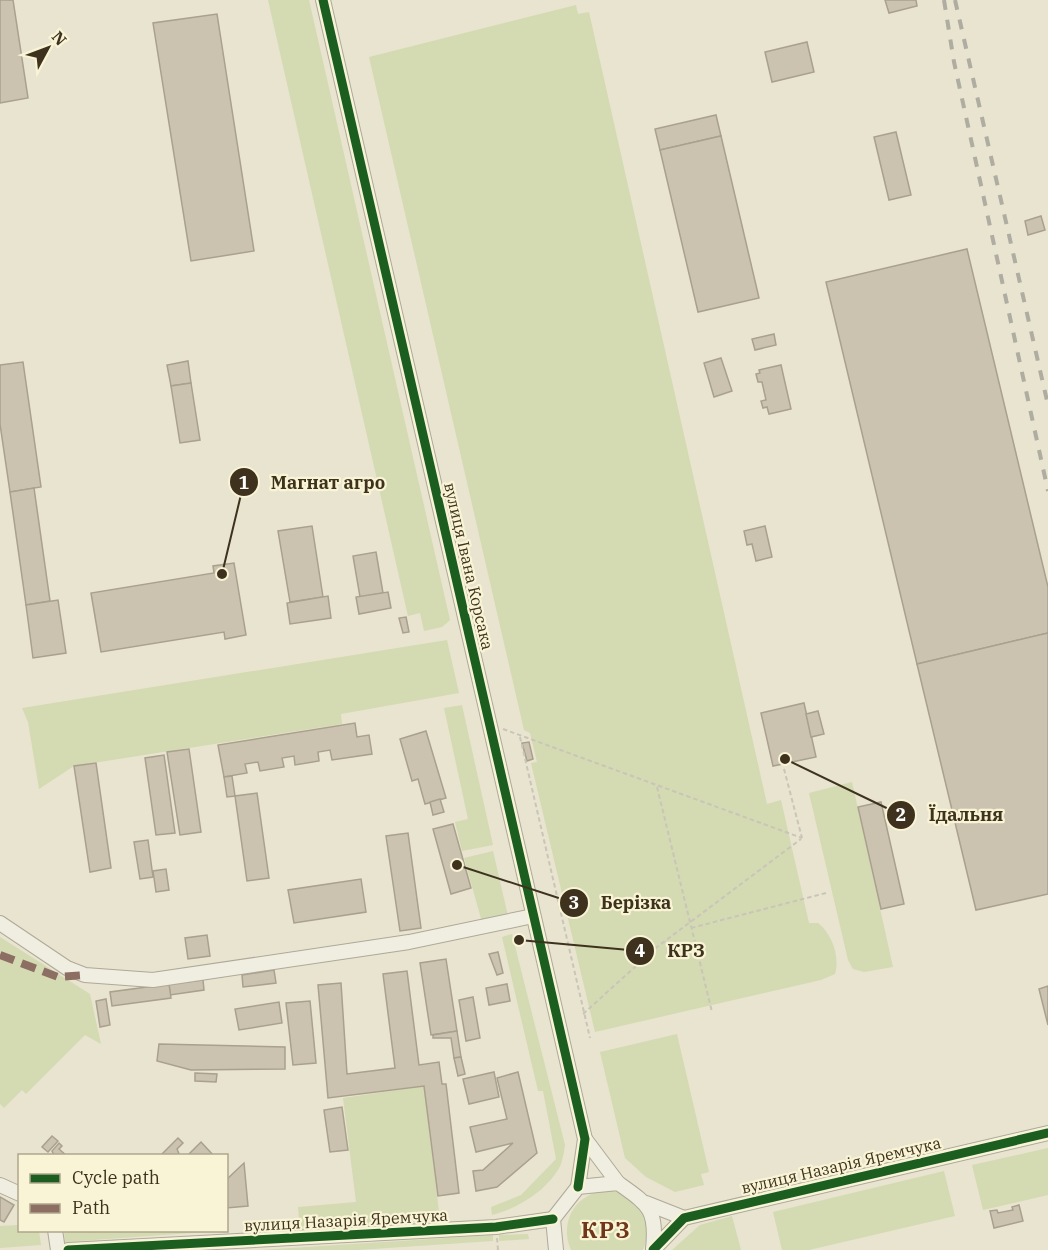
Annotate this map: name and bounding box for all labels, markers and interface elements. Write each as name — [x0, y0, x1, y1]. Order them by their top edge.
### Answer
north arrow — [18, 18, 78, 78]
text: N — [48, 27, 71, 49]
callout: Магнат агро — [229, 464, 397, 500]
text: 1 — [239, 471, 250, 494]
text: Магнат агро — [271, 471, 385, 494]
street label: вулиця Івана Корсака — [440, 480, 498, 652]
callout: Їдальня — [886, 797, 1015, 833]
text: 2 — [896, 803, 906, 826]
text: Їдальня — [929, 803, 1003, 826]
callout: Берізка — [559, 885, 684, 921]
text: 3 — [569, 891, 579, 914]
text: Берізка — [601, 891, 671, 914]
callout: КРЗ — [625, 933, 716, 969]
text: 4 — [635, 939, 646, 962]
text: КРЗ — [667, 939, 705, 962]
street label: вулиця Назарія Яремчука — [739, 1132, 943, 1198]
legend — [18, 1154, 228, 1232]
text: Cycle path — [72, 1166, 160, 1189]
text: Path — [72, 1196, 110, 1219]
street label: вулиця Назарія Яремчука — [243, 1205, 449, 1235]
district label: КРЗ — [581, 1215, 631, 1244]

